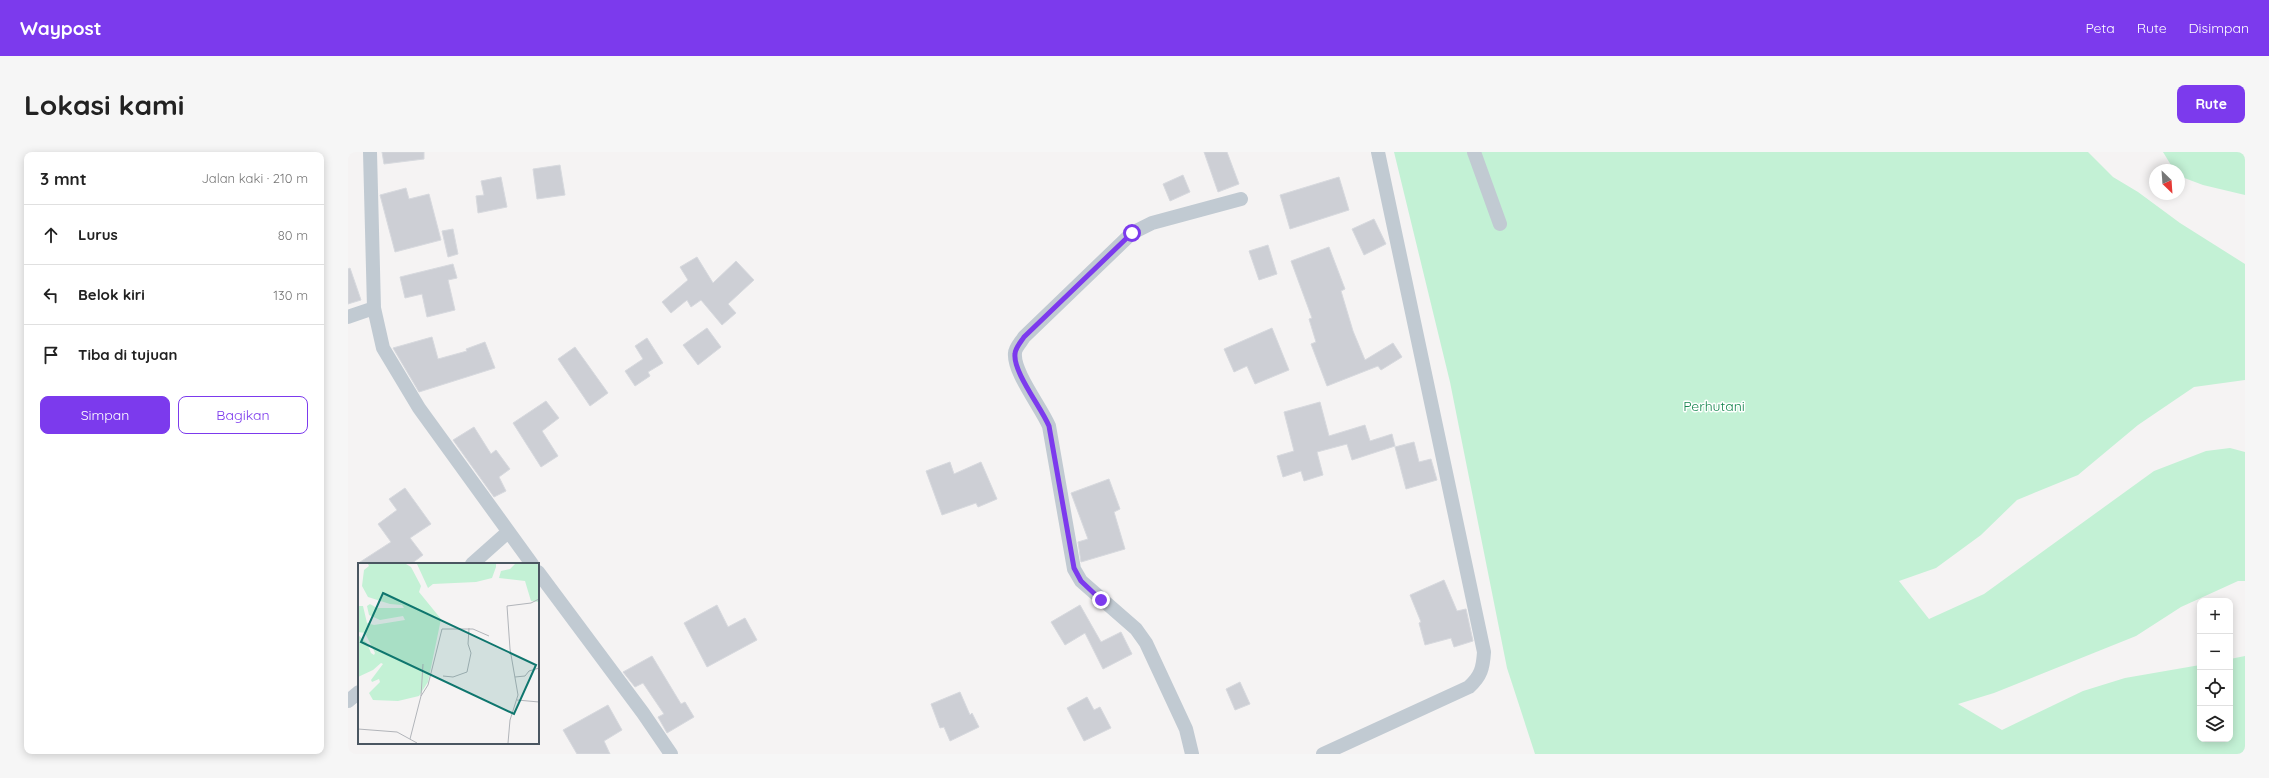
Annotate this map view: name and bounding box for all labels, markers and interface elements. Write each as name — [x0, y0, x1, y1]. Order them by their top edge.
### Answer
text: Waypost — [20, 16, 102, 40]
text: Peta — [2085, 19, 2115, 37]
text: Rute — [2137, 19, 2167, 37]
text: Disimpan — [2189, 19, 2249, 37]
button: Rute — [2177, 85, 2245, 123]
text: Lokasi kami — [24, 87, 184, 122]
north arrow — [2149, 164, 2185, 200]
text: 3 mnt — [40, 168, 87, 189]
text: Jalan kaki · 210 m — [201, 170, 308, 186]
icon: ahead — [40, 224, 62, 246]
route start — [1123, 224, 1141, 242]
text: Lurus — [78, 225, 118, 244]
text: 80 m — [278, 227, 308, 243]
icon: left — [40, 284, 62, 306]
text: Belok kiri — [78, 285, 145, 304]
text: 130 m — [273, 287, 308, 303]
icon: arrive — [40, 344, 62, 366]
text: Tiba di tujuan — [78, 345, 177, 364]
button: Simpan — [40, 396, 170, 434]
button: Bagikan — [178, 396, 308, 434]
park label: Perhutani — [1683, 397, 1745, 415]
inset map — [358, 563, 539, 744]
route end — [1092, 591, 1110, 609]
map controls — [2197, 598, 2233, 742]
button: + — [2197, 598, 2233, 634]
button: − — [2197, 634, 2233, 670]
button: locate — [2197, 670, 2233, 706]
button: layers — [2197, 706, 2233, 742]

